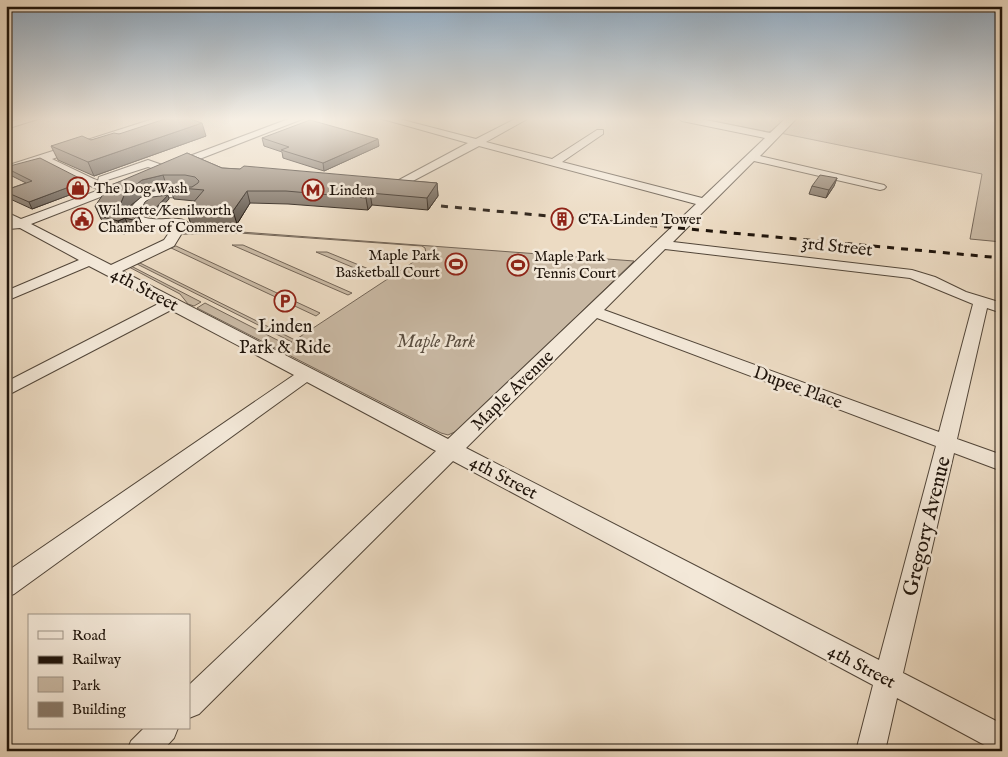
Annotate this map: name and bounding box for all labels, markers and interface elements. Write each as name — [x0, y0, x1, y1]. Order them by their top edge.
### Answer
shop icon: The Dog Wash — [66, 176, 90, 200]
metro station icon: Linden — [301, 178, 325, 202]
place label: The Dog Wash — [94, 179, 188, 198]
place label: Linden — [329, 181, 375, 200]
place label: Wilmette/Kenilworth Chamber of Commerce — [98, 201, 243, 237]
public building icon: Wilmette/Kenilworth Chamber of Commerce — [70, 207, 94, 231]
building icon: CTA Linden Tower — [550, 207, 574, 231]
place label: CTA Linden Tower — [578, 210, 702, 229]
street label: 3rd Street — [800, 232, 874, 263]
place label: Maple Park Basketball Court — [335, 246, 441, 282]
place label: Maple Park Tennis Court — [534, 247, 616, 283]
sports icon: Maple Park Basketball Court — [444, 252, 468, 276]
sports icon: Maple Park Tennis Court — [506, 253, 530, 277]
street label: 4th Street — [107, 263, 182, 318]
parking icon: Linden Park & Ride — [273, 289, 297, 313]
place label: Linden Park & Ride — [239, 316, 331, 360]
park label: Maple Park — [397, 331, 475, 354]
street label: Maple Avenue — [467, 346, 559, 436]
street label: Dupee Place — [750, 362, 845, 415]
street label: 4th Street — [466, 451, 541, 506]
street label: Gregory Avenue — [897, 453, 958, 599]
legend — [28, 614, 190, 730]
text: Road — [72, 626, 107, 645]
street label: 4th Street — [824, 640, 899, 695]
text: Railway — [72, 650, 122, 669]
text: Park — [72, 676, 102, 695]
text: Building — [72, 700, 127, 719]

